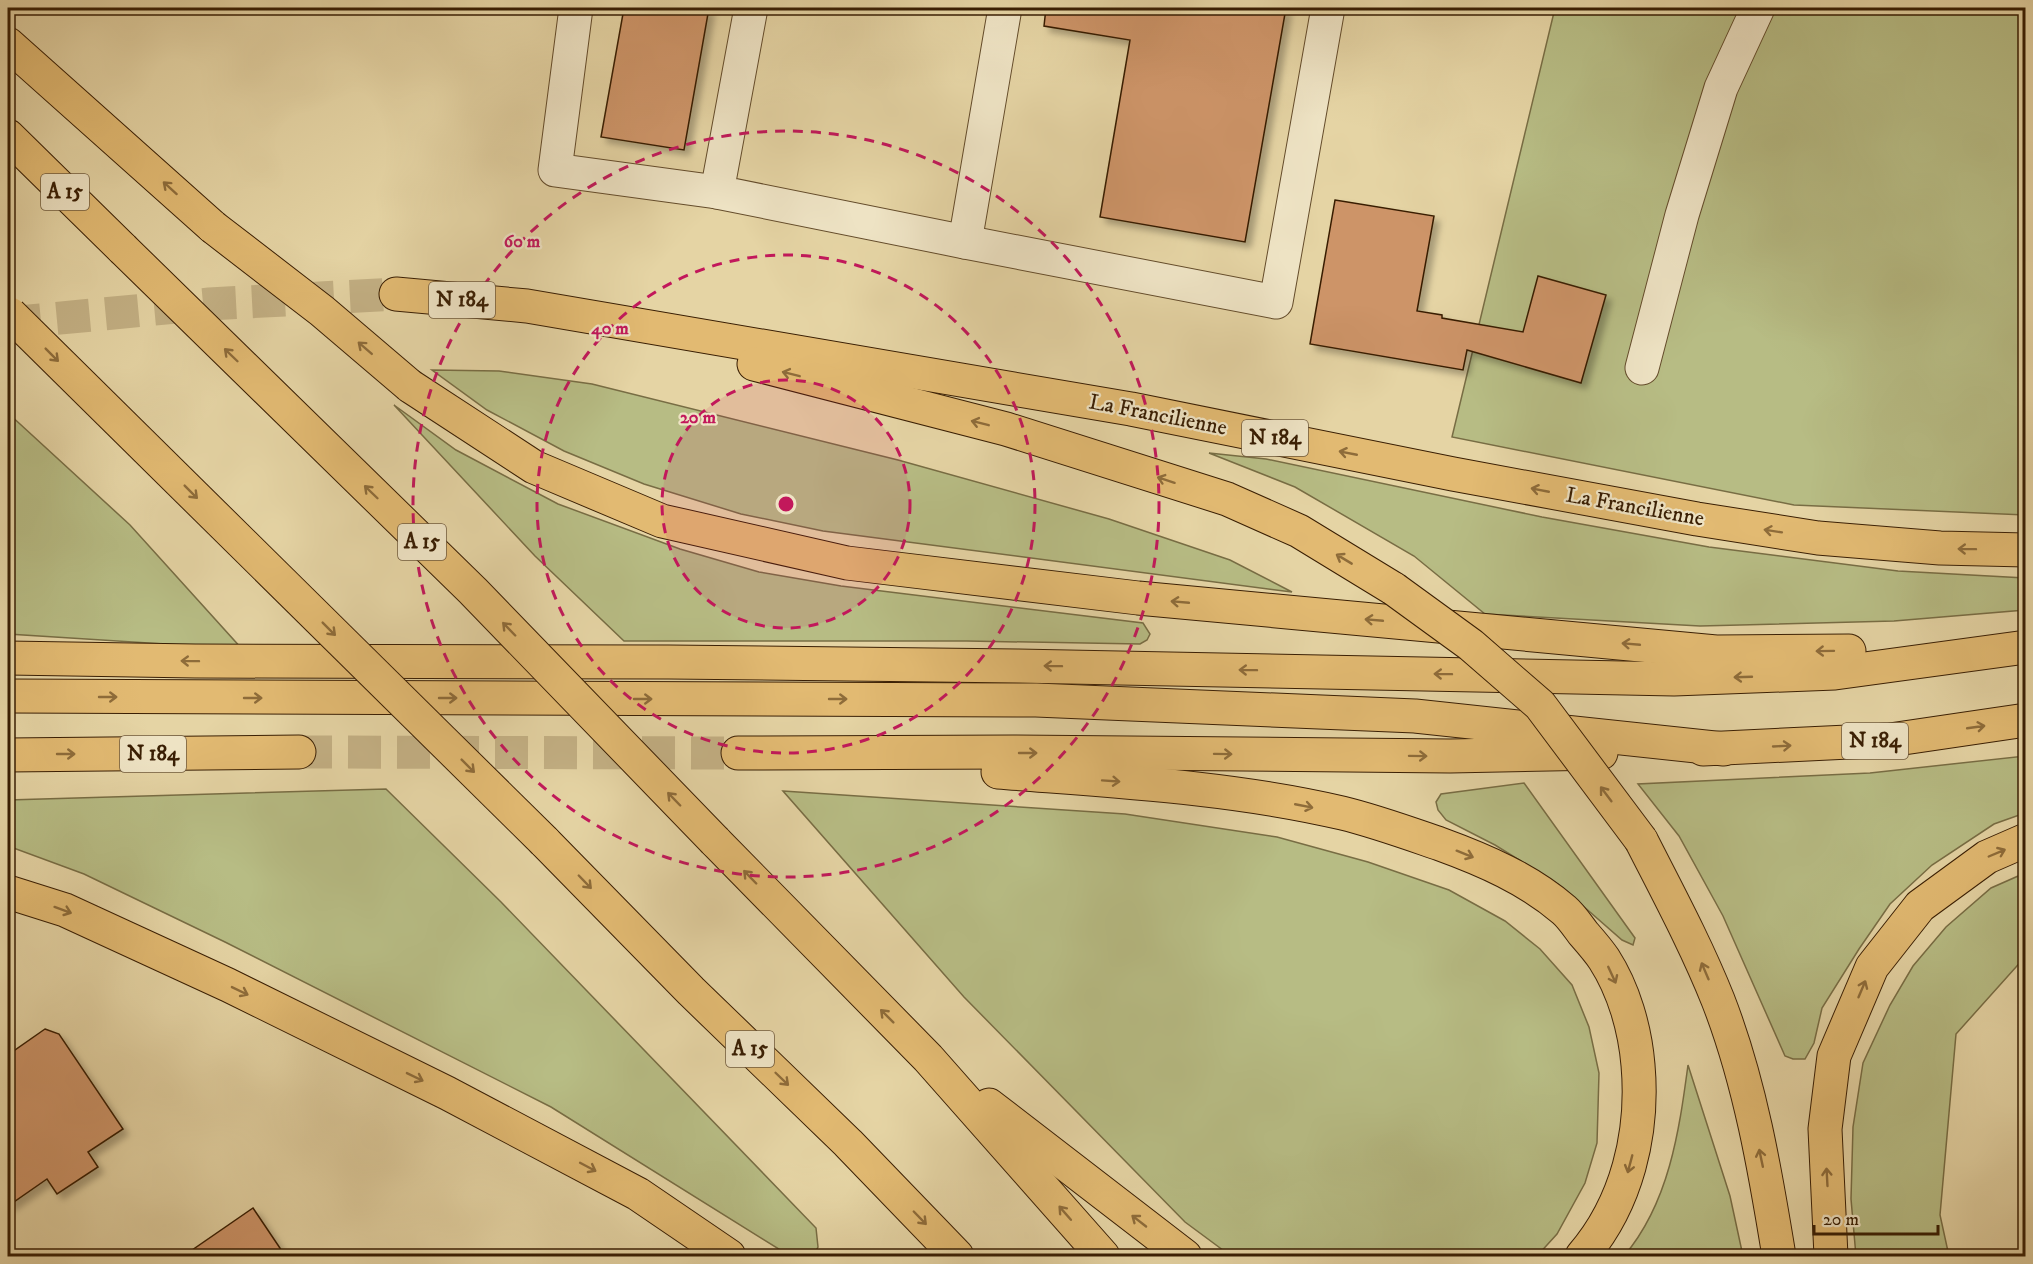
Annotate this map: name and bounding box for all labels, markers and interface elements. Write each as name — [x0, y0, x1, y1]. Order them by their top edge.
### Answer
road number: A 15 — [41, 174, 89, 210]
one-way arrow — [163, 181, 178, 195]
text: 60 m — [504, 231, 541, 253]
road number: N 184 — [429, 282, 495, 318]
text: 40 m — [590, 318, 629, 340]
one-way arrow — [358, 341, 373, 355]
one-way arrow — [44, 348, 59, 363]
one-way arrow — [224, 348, 239, 363]
one-way arrow — [782, 368, 801, 379]
street label: La Francilienne — [1087, 388, 1229, 442]
text: 20 m — [680, 407, 716, 429]
one-way arrow — [971, 416, 990, 428]
road number: N 184 — [1242, 420, 1308, 456]
one-way arrow — [1339, 447, 1358, 458]
one-way arrow — [1157, 474, 1176, 485]
street label: La Francilienne — [1564, 482, 1706, 532]
one-way arrow — [363, 484, 378, 499]
one-way arrow — [1530, 484, 1550, 495]
one-way arrow — [183, 485, 198, 499]
centre of rings — [776, 494, 796, 514]
road number: A 15 — [398, 524, 446, 560]
one-way arrow — [1764, 525, 1783, 536]
one-way arrow — [1958, 543, 1978, 555]
one-way arrow — [1336, 552, 1353, 564]
one-way arrow — [1170, 596, 1190, 607]
one-way arrow — [1364, 614, 1384, 625]
one-way arrow — [502, 621, 517, 636]
one-way arrow — [322, 622, 337, 636]
one-way arrow — [1621, 638, 1641, 649]
one-way arrow — [1816, 645, 1836, 657]
one-way arrow — [181, 655, 201, 666]
one-way arrow — [1044, 661, 1064, 672]
one-way arrow — [1239, 665, 1259, 676]
one-way arrow — [1434, 669, 1454, 680]
one-way arrow — [1734, 671, 1754, 682]
one-way arrow — [97, 691, 117, 703]
one-way arrow — [242, 692, 262, 704]
one-way arrow — [437, 692, 457, 704]
one-way arrow — [632, 693, 652, 705]
one-way arrow — [827, 693, 847, 705]
one-way arrow — [1966, 722, 1985, 733]
road number: N 184 — [1842, 723, 1908, 759]
road number: N 184 — [120, 736, 186, 772]
one-way arrow — [1772, 740, 1792, 751]
one-way arrow — [1017, 747, 1037, 759]
one-way arrow — [1212, 748, 1232, 760]
one-way arrow — [55, 749, 75, 760]
one-way arrow — [1407, 750, 1427, 762]
one-way arrow — [461, 758, 476, 773]
one-way arrow — [1100, 776, 1120, 787]
one-way arrow — [1599, 786, 1612, 802]
one-way arrow — [668, 792, 682, 807]
one-way arrow — [1294, 801, 1314, 812]
one-way arrow — [1987, 847, 2005, 858]
one-way arrow — [1456, 849, 1474, 860]
one-way arrow — [743, 870, 757, 885]
one-way arrow — [578, 875, 592, 890]
one-way arrow — [53, 905, 72, 916]
one-way arrow — [1699, 963, 1710, 981]
one-way arrow — [1606, 965, 1618, 983]
one-way arrow — [1857, 980, 1869, 998]
one-way arrow — [231, 985, 249, 997]
one-way arrow — [880, 1009, 895, 1024]
road number: A 15 — [726, 1031, 774, 1067]
one-way arrow — [406, 1072, 424, 1083]
one-way arrow — [775, 1072, 790, 1087]
one-way arrow — [1755, 1148, 1767, 1167]
one-way arrow — [1623, 1154, 1635, 1173]
one-way arrow — [579, 1162, 597, 1173]
one-way arrow — [1822, 1168, 1833, 1188]
scale bar — [1814, 1198, 1938, 1236]
one-way arrow — [1058, 1205, 1072, 1220]
text: 20 m — [1823, 1209, 1859, 1231]
one-way arrow — [913, 1210, 927, 1225]
one-way arrow — [1131, 1214, 1147, 1227]

